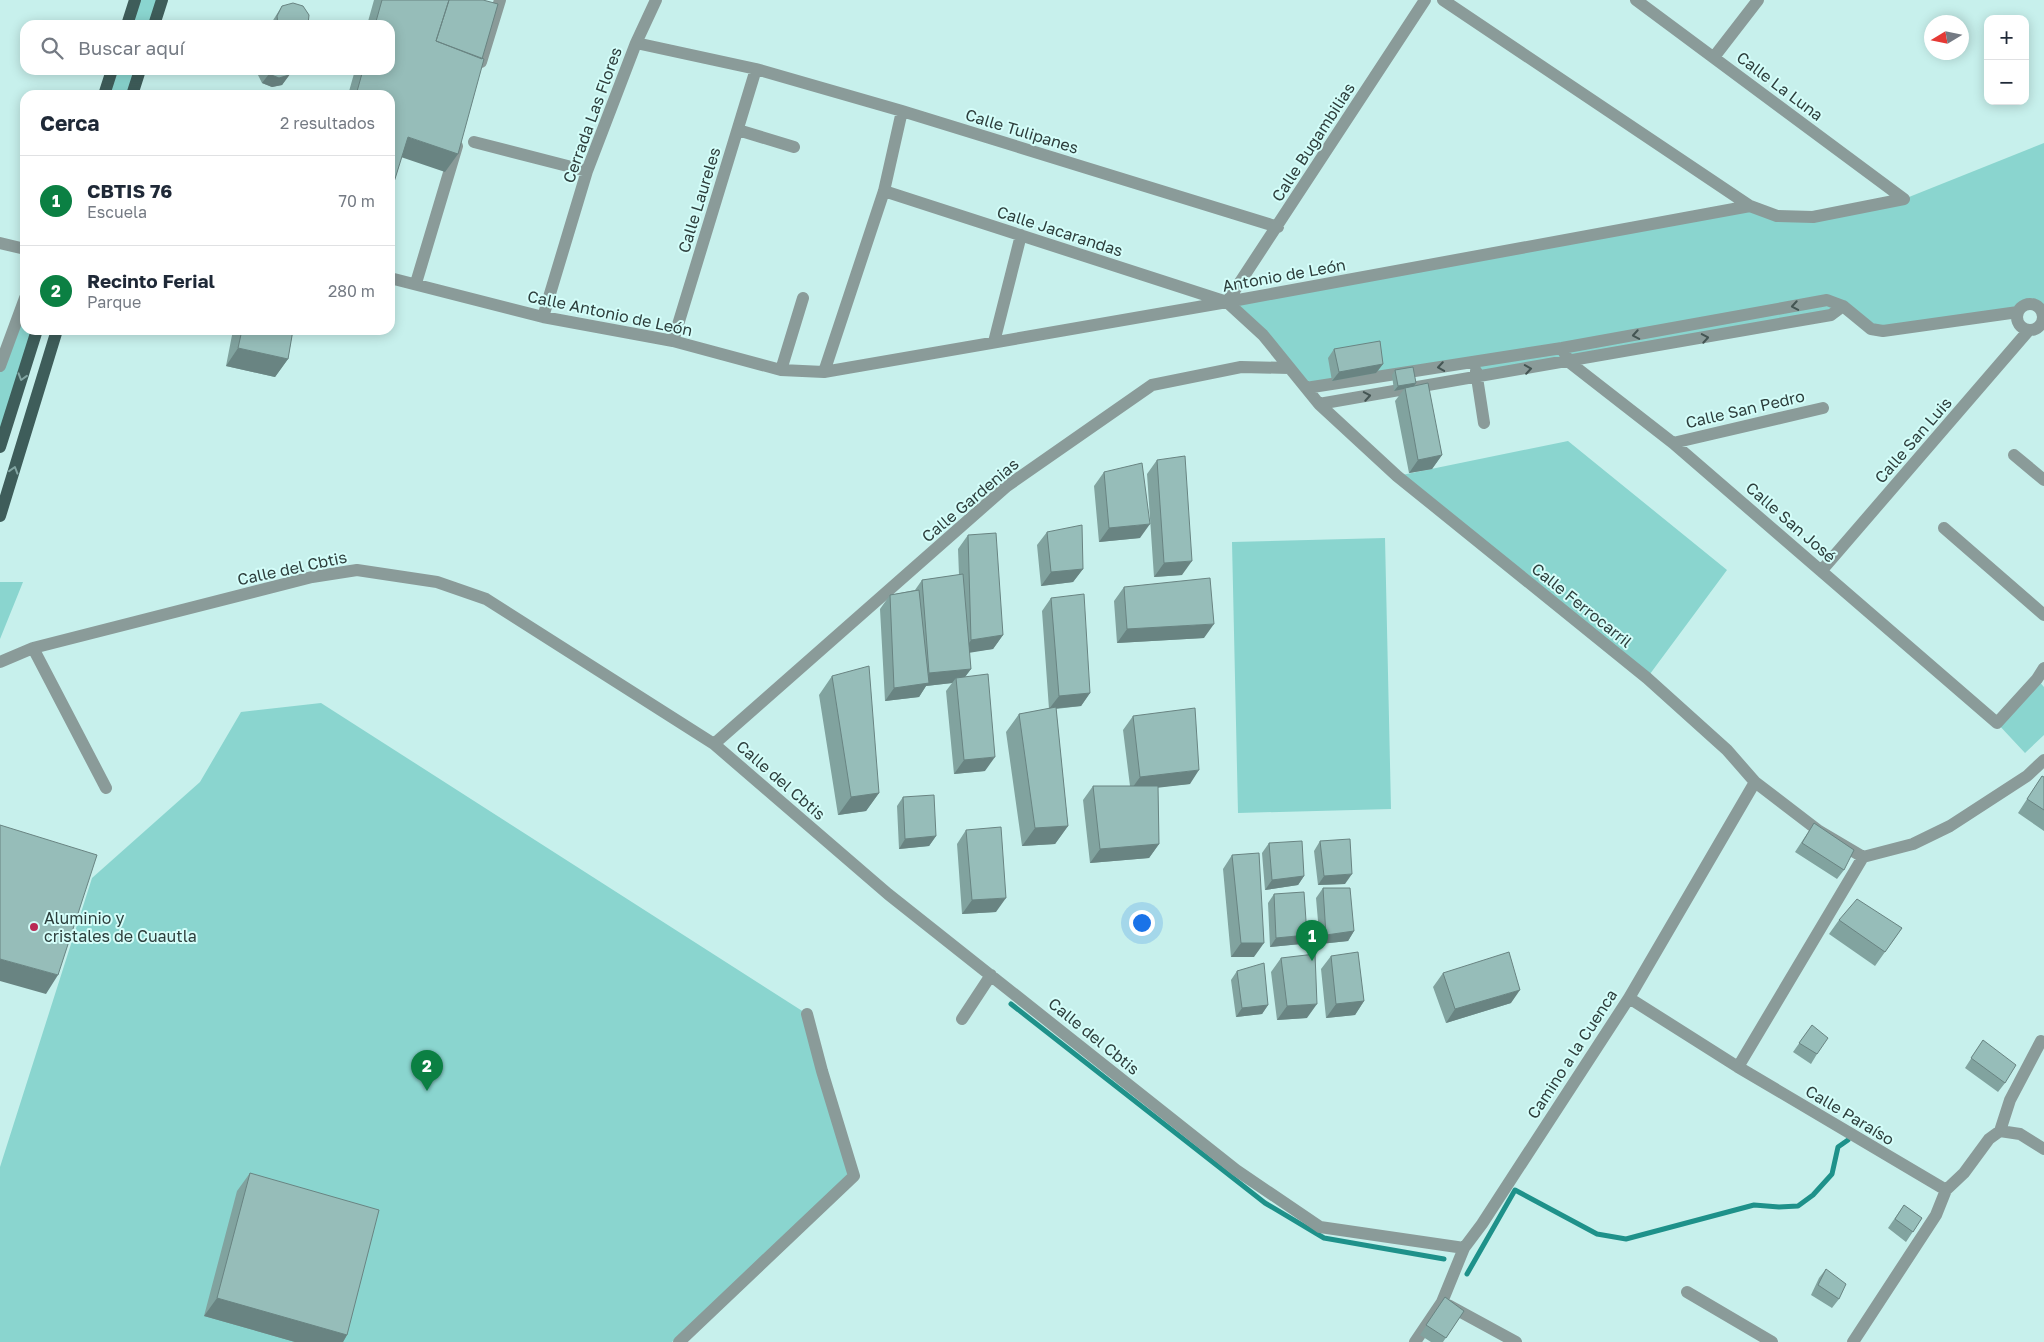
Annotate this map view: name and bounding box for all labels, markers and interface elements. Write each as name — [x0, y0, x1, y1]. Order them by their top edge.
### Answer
north arrow — [1924, 15, 1969, 60]
map controls — [1984, 15, 2029, 105]
button: + — [1984, 15, 2029, 60]
search box — [20, 20, 395, 75]
icon: search — [38, 34, 66, 62]
text: Buscar aquí — [78, 36, 185, 59]
street label: Cerrada Las Flores — [558, 44, 626, 186]
street label: Calle La Luna — [1733, 47, 1827, 125]
button: − — [1984, 60, 2029, 105]
street label: Calle Bugambilias — [1267, 79, 1359, 205]
street label: Calle Tulipanes — [963, 104, 1081, 158]
text: Cerca — [40, 110, 99, 136]
text: 2 resultados — [280, 113, 375, 133]
street label: Calle Laureles — [673, 145, 725, 255]
text: CBTIS 76 — [87, 179, 172, 202]
text: 1 — [52, 191, 60, 211]
text: 70 m — [338, 191, 375, 211]
street label: Calle Jacarandas — [994, 201, 1126, 261]
text: Escuela — [87, 202, 147, 222]
street label: Antonio de León — [1221, 254, 1347, 296]
text: Recinto Ferial — [87, 269, 215, 292]
text: 2 — [51, 281, 61, 301]
text: 280 m — [328, 281, 375, 301]
street label: Calle Antonio de León — [526, 286, 694, 340]
text: Parque — [87, 292, 141, 312]
one-way arrow — [1791, 300, 1800, 310]
one-way arrow — [1631, 329, 1640, 339]
one-way arrow — [1701, 333, 1709, 343]
one-way arrow — [1436, 361, 1445, 371]
one-way arrow — [1524, 364, 1532, 375]
one-way arrow — [18, 372, 28, 380]
street label: Calle San Pedro — [1684, 386, 1806, 432]
one-way arrow — [1363, 391, 1372, 401]
street label: Calle San Luis — [1870, 393, 1956, 487]
street label: Calle Gardenias — [917, 454, 1023, 546]
one-way arrow — [9, 466, 19, 474]
street label: Calle San José — [1742, 478, 1840, 566]
street label: Calle del Cbtis — [235, 547, 349, 589]
street label: Calle Ferrocarril — [1528, 558, 1636, 652]
street label: Calle del Cbtis — [732, 736, 830, 824]
place label: Aluminio y cristales de Cuautla — [44, 908, 197, 946]
your location — [1129, 910, 1155, 936]
pin: 1 — [1296, 920, 1328, 961]
marker: Aluminio y cristales de Cuautla — [28, 921, 40, 933]
street label: Camino a la Cuenca — [1523, 985, 1621, 1123]
street label: Calle del Cbtis — [1044, 993, 1144, 1079]
pin: 2 — [411, 1050, 443, 1091]
street label: Calle Paraíso — [1802, 1081, 1898, 1149]

